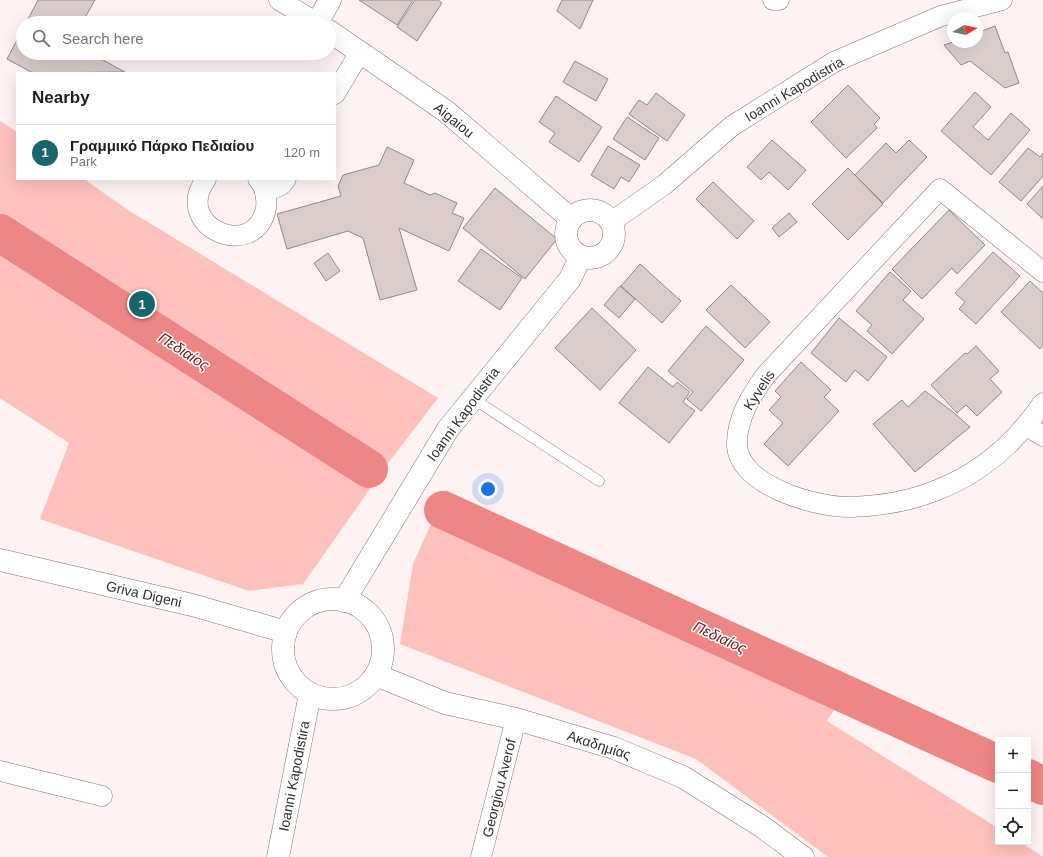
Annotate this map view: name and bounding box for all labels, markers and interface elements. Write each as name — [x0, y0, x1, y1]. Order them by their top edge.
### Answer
north arrow — [947, 12, 983, 48]
search box — [16, 16, 336, 60]
icon: search — [30, 27, 52, 49]
text: Search here — [62, 30, 144, 47]
street label: Ioanni Kapodistria — [742, 53, 846, 125]
text: Nearby — [32, 88, 90, 107]
street label: Aigaiou — [431, 99, 477, 141]
text: Γραμμικό Πάρκο Πεδιαίου — [70, 137, 254, 154]
text: 1 — [41, 145, 49, 160]
text: 120 m — [284, 145, 320, 160]
text: Park — [70, 154, 97, 169]
pin: 1 — [129, 289, 155, 319]
water label: Πεδιαίος — [156, 328, 213, 374]
street label: Ioanni Kapodistria — [424, 364, 503, 464]
street label: Kyvelis — [740, 367, 778, 413]
your location — [478, 479, 498, 499]
street label: Griva Digeni — [105, 578, 183, 610]
water label: Πεδιαίος — [691, 617, 750, 657]
street label: Ioanni Kapodistira — [275, 719, 313, 833]
street label: Ακαδημίας — [565, 727, 633, 763]
street label: Georgiou Averof — [479, 737, 519, 839]
map controls — [995, 737, 1031, 845]
button: + — [995, 737, 1031, 773]
button: − — [995, 773, 1031, 809]
button: locate — [995, 809, 1031, 845]

